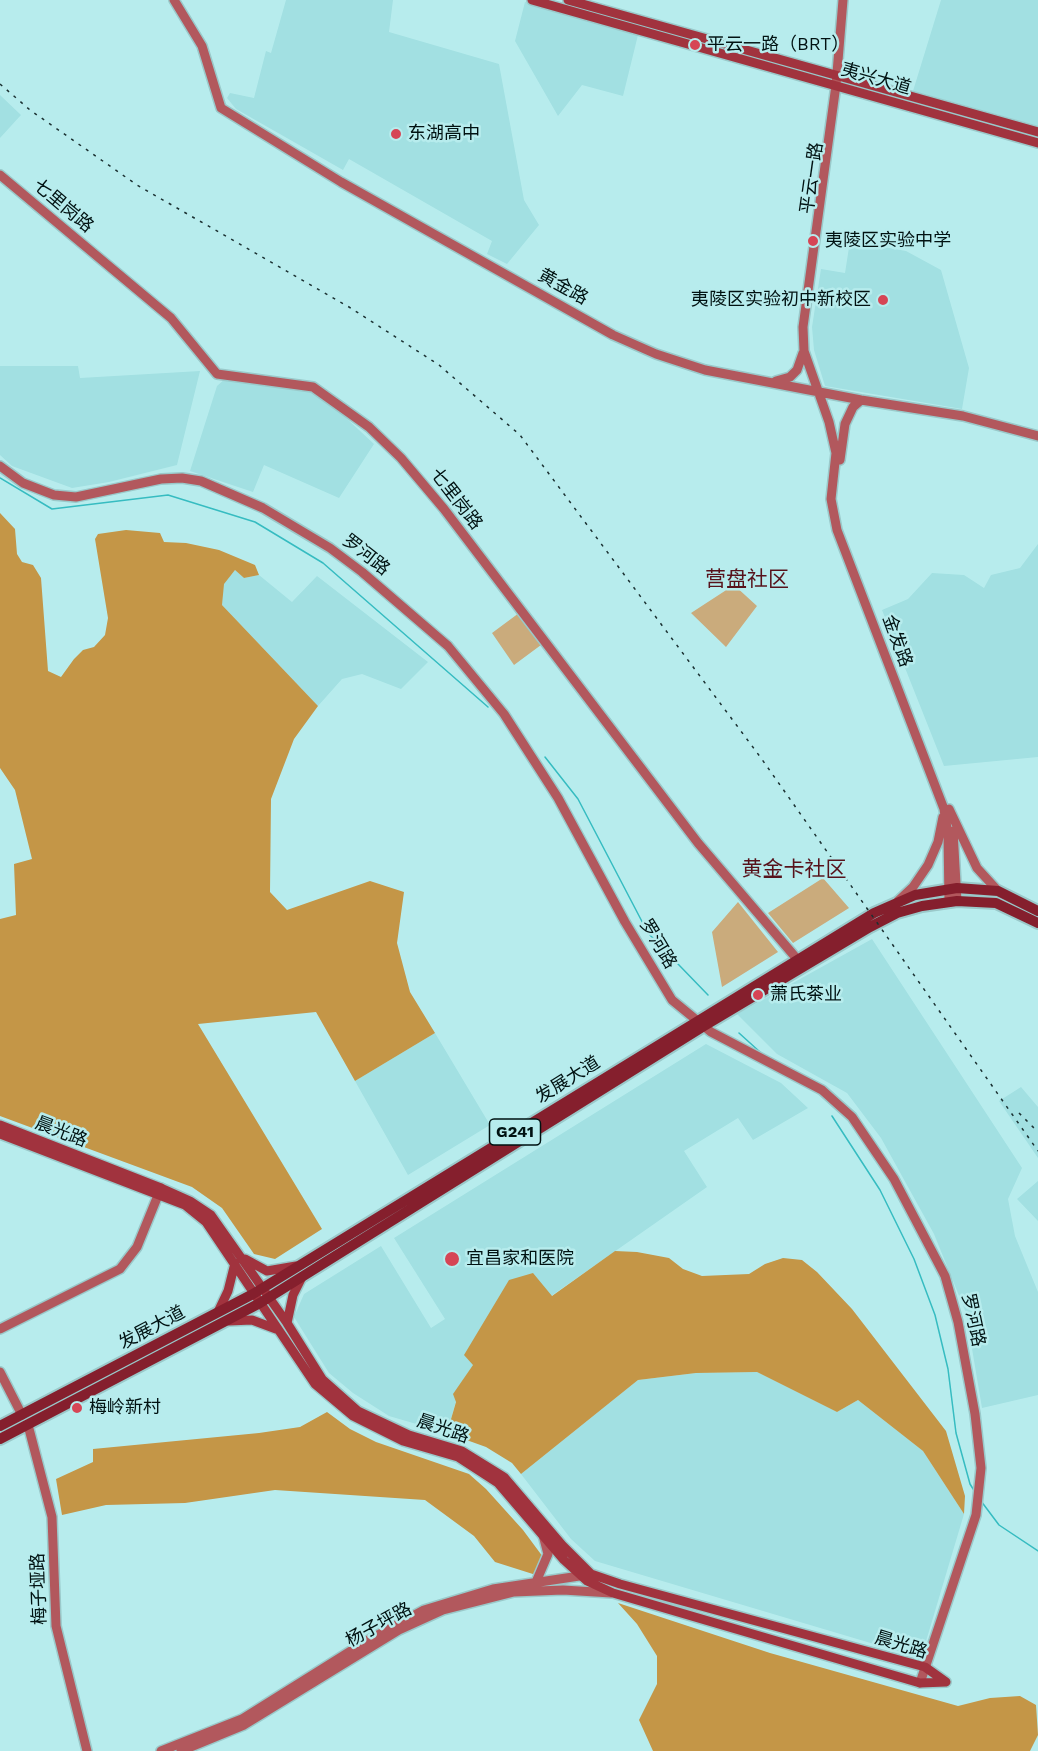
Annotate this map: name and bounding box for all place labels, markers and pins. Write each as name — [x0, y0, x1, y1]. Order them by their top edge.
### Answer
place label: 平云一路（BRT） — [707, 34, 849, 56]
marker: 平云一路（BRT） — [688, 38, 702, 52]
place label: 东湖高中 — [408, 123, 480, 145]
marker: 东湖高中 — [389, 127, 403, 141]
place label: 夷陵区实验中学 — [825, 230, 951, 252]
marker: 夷陵区实验中学 — [806, 234, 820, 248]
place label: 夷陵区实验初中新校区 — [691, 289, 871, 311]
marker: 夷陵区实验初中新校区 — [876, 293, 890, 307]
place label: 萧氏茶业 — [770, 984, 842, 1006]
marker: 萧氏茶业 — [751, 988, 765, 1002]
place label: 宜昌家和医院 — [466, 1248, 574, 1270]
marker: 宜昌家和医院 — [443, 1250, 461, 1268]
place label: 梅岭新村 — [89, 1397, 161, 1419]
marker: 梅岭新村 — [70, 1401, 84, 1415]

